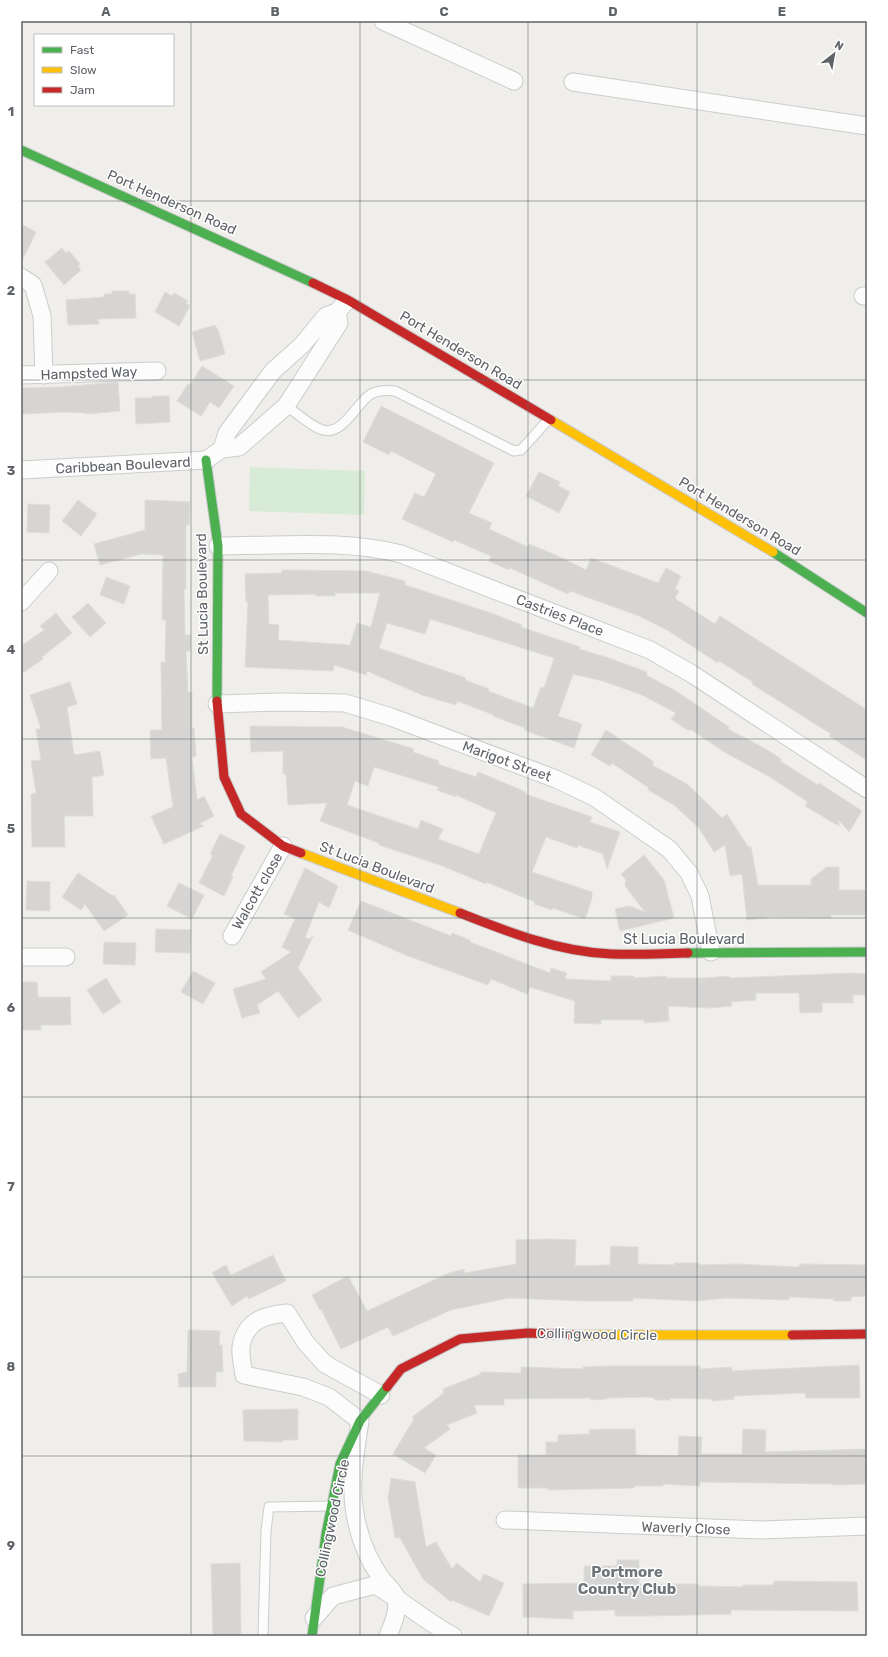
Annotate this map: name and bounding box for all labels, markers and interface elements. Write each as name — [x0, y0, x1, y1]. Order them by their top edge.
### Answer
text: A — [101, 4, 111, 19]
text: B — [270, 4, 280, 19]
text: C — [439, 4, 449, 19]
text: D — [608, 4, 618, 19]
text: E — [778, 4, 786, 19]
legend — [34, 34, 174, 106]
north arrow — [814, 34, 854, 74]
text: N — [832, 38, 846, 54]
text: Fast — [70, 43, 94, 57]
text: Slow — [70, 63, 97, 77]
text: Jam — [70, 83, 95, 97]
text: 1 — [8, 104, 14, 119]
street label: Port Henderson Road — [105, 166, 239, 239]
text: 2 — [7, 283, 15, 298]
street label: Port Henderson Road — [397, 307, 525, 394]
street label: Hampsted Way — [40, 363, 138, 384]
street label: Caribbean Boulevard — [55, 453, 191, 478]
text: 3 — [7, 463, 16, 478]
street label: Port Henderson Road — [676, 473, 804, 560]
street label: St Lucia Boulevard — [193, 533, 212, 655]
street label: Castries Place — [514, 591, 606, 640]
text: 4 — [7, 642, 16, 657]
street label: Marigot Street — [460, 738, 554, 786]
text: 5 — [7, 821, 15, 836]
street label: St Lucia Boulevard — [317, 838, 437, 897]
street label: Walcott close — [229, 850, 286, 933]
street label: St Lucia Boulevard — [623, 931, 745, 948]
text: 6 — [7, 1000, 16, 1015]
text: 7 — [7, 1179, 15, 1194]
street label: Collingwood Circle — [537, 1325, 657, 1344]
text: 8 — [7, 1359, 16, 1374]
street label: Collingwood Circle — [312, 1457, 353, 1579]
street label: Waverly Close — [641, 1518, 731, 1539]
text: 9 — [7, 1538, 15, 1553]
district label: Portmore Country Club — [578, 1563, 676, 1598]

